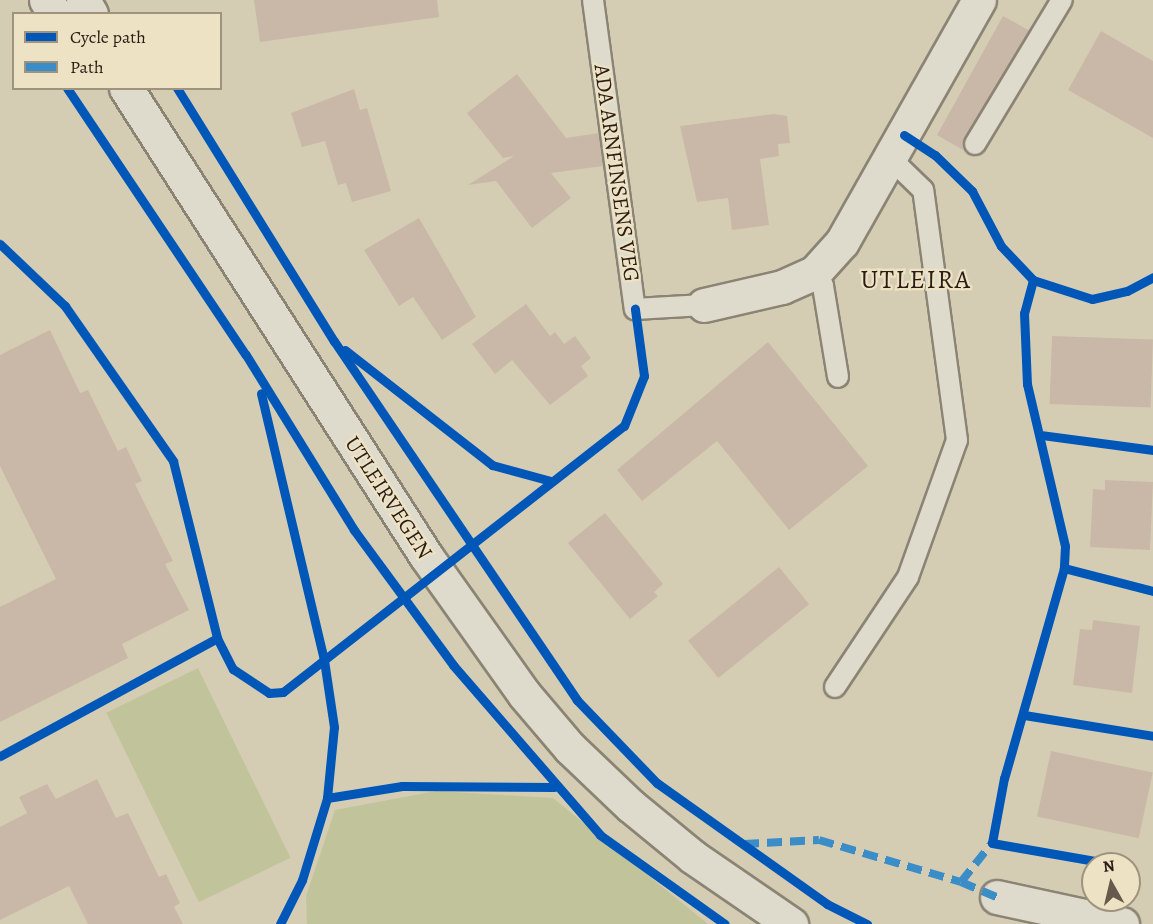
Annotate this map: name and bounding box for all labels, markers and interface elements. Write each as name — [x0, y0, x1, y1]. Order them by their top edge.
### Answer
legend — [12, 12, 222, 90]
text: Cycle path — [70, 25, 146, 49]
text: Path — [70, 55, 104, 79]
street label: ADA ARNFINSENS VEG — [588, 62, 644, 284]
district label: UTLEIRA — [861, 264, 971, 296]
street label: UTLEIRVEGEN — [339, 432, 437, 564]
north arrow — [1081, 852, 1141, 912]
text: N — [1101, 854, 1116, 878]

